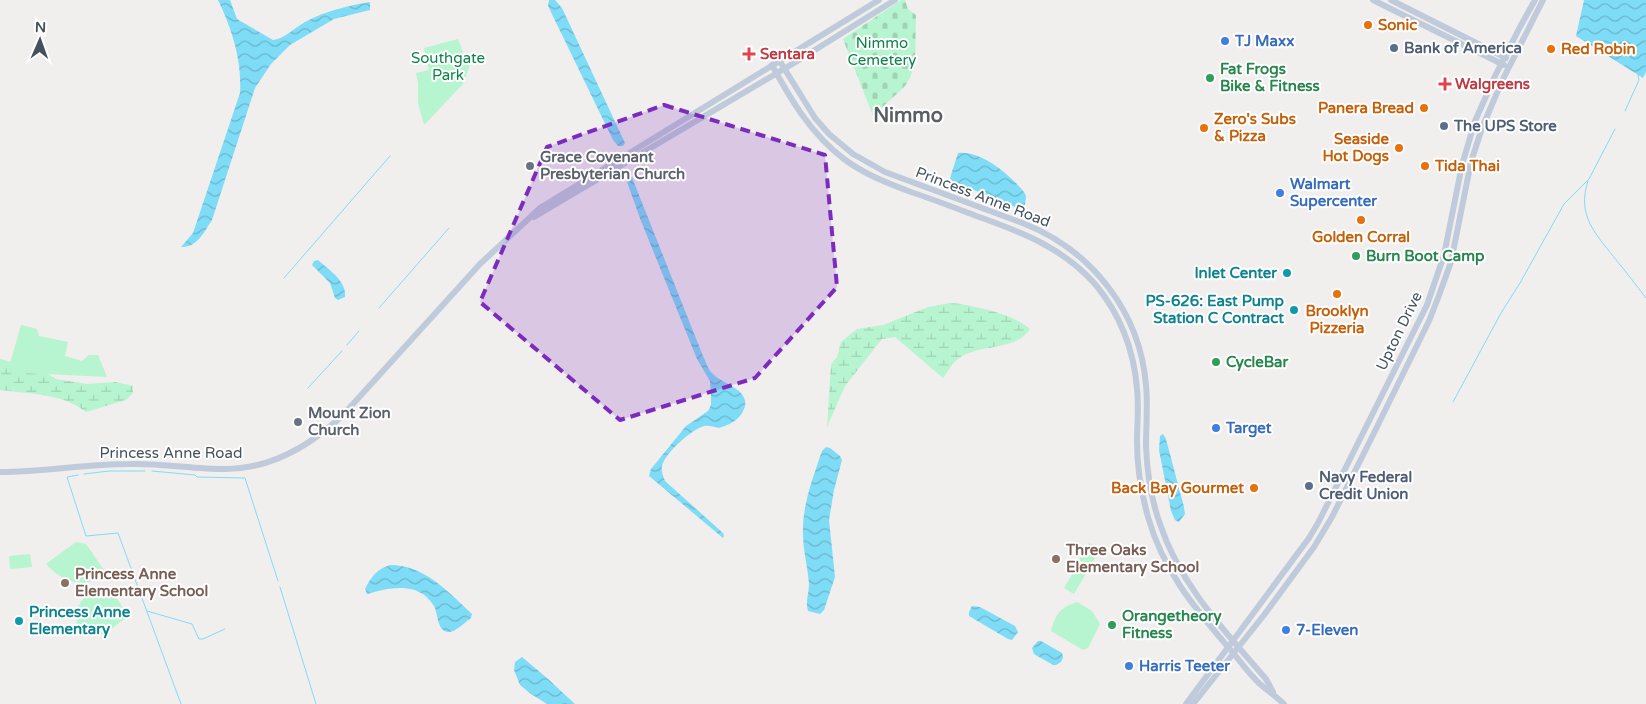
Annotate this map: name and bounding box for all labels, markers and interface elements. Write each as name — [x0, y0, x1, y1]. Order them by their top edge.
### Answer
north arrow — [15, 15, 65, 65]
place label: Sonic — [1378, 16, 1417, 34]
text: N — [35, 19, 46, 36]
marker: Sonic — [1362, 19, 1374, 31]
place label: TJ Maxx — [1234, 32, 1294, 50]
park label: Nimmo Cemetery — [848, 34, 916, 69]
marker: TJ Maxx — [1219, 35, 1231, 47]
place label: Bank of America — [1404, 39, 1522, 57]
place label: Red Robin — [1561, 40, 1636, 58]
marker: Bank of America — [1388, 42, 1400, 54]
marker: Red Robin — [1545, 43, 1557, 55]
place label: Sentara — [760, 45, 815, 63]
marker: Sentara — [742, 47, 756, 61]
park label: Southgate Park — [411, 49, 485, 84]
place label: Fat Frogs Bike & Fitness — [1220, 60, 1320, 95]
marker: Fat Frogs Bike & Fitness — [1204, 72, 1216, 84]
place label: Walgreens — [1455, 75, 1530, 94]
marker: Walgreens — [1439, 78, 1451, 90]
place label: Panera Bread — [1318, 99, 1414, 117]
marker: Panera Bread — [1418, 102, 1430, 114]
district label: Nimmo — [873, 104, 943, 128]
place label: Zero's Subs & Pizza — [1214, 110, 1296, 145]
place label: The UPS Store — [1453, 117, 1557, 135]
marker: The UPS Store — [1438, 120, 1450, 132]
marker: Zero's Subs & Pizza — [1198, 122, 1210, 134]
place label: Seaside Hot Dogs — [1322, 130, 1389, 166]
marker: Seaside Hot Dogs — [1393, 142, 1405, 154]
place label: Grace Covenant Presbyterian Church — [540, 148, 685, 184]
place label: Tida Thai — [1434, 157, 1500, 175]
marker: Grace Covenant Presbyterian Church — [524, 160, 536, 172]
marker: Tida Thai — [1419, 160, 1431, 172]
street label: Princess Anne Road — [913, 163, 1053, 231]
place label: Walmart Supercenter — [1290, 175, 1377, 211]
marker: Walmart Supercenter — [1274, 187, 1286, 199]
marker: Golden Corral — [1355, 214, 1367, 226]
place label: Golden Corral — [1312, 228, 1410, 246]
place label: Burn Boot Camp — [1366, 247, 1485, 266]
marker: Burn Boot Camp — [1350, 250, 1362, 262]
place label: Inlet Center — [1194, 264, 1277, 282]
marker: Inlet Center — [1281, 267, 1293, 279]
marker: Brooklyn Pizzeria — [1331, 288, 1343, 300]
street label: Upton Drive — [1372, 289, 1426, 373]
place label: PS-626: East Pump Station C Contract — [1145, 292, 1285, 327]
place label: Brooklyn Pizzeria — [1305, 302, 1369, 337]
marker: PS-626: East Pump Station C Contract — [1288, 304, 1300, 316]
place label: CycleBar — [1226, 353, 1289, 372]
marker: CycleBar — [1210, 356, 1222, 368]
place label: Mount Zion Church — [308, 404, 391, 439]
marker: Mount Zion Church — [292, 416, 304, 428]
place label: Target — [1225, 419, 1272, 438]
marker: Target — [1210, 422, 1222, 434]
street label: Princess Anne Road — [100, 444, 242, 462]
place label: Navy Federal Credit Union — [1319, 468, 1412, 503]
place label: Back Bay Gourmet — [1111, 479, 1244, 498]
marker: Navy Federal Credit Union — [1303, 480, 1315, 492]
marker: Back Bay Gourmet — [1248, 482, 1260, 494]
place label: Three Oaks Elementary School — [1065, 541, 1199, 577]
marker: Three Oaks Elementary School — [1050, 553, 1062, 565]
place label: Princess Anne Elementary School — [75, 565, 208, 601]
marker: Princess Anne Elementary School — [59, 577, 71, 589]
place label: Princess Anne Elementary — [29, 603, 131, 639]
place label: Orangetheory Fitness — [1122, 607, 1222, 642]
marker: Princess Anne Elementary — [13, 615, 25, 627]
marker: Orangetheory Fitness — [1106, 619, 1118, 631]
place label: 7-Eleven — [1296, 621, 1358, 639]
marker: 7-Eleven — [1280, 624, 1292, 636]
place label: Harris Teeter — [1139, 657, 1230, 675]
marker: Harris Teeter — [1123, 660, 1135, 672]

